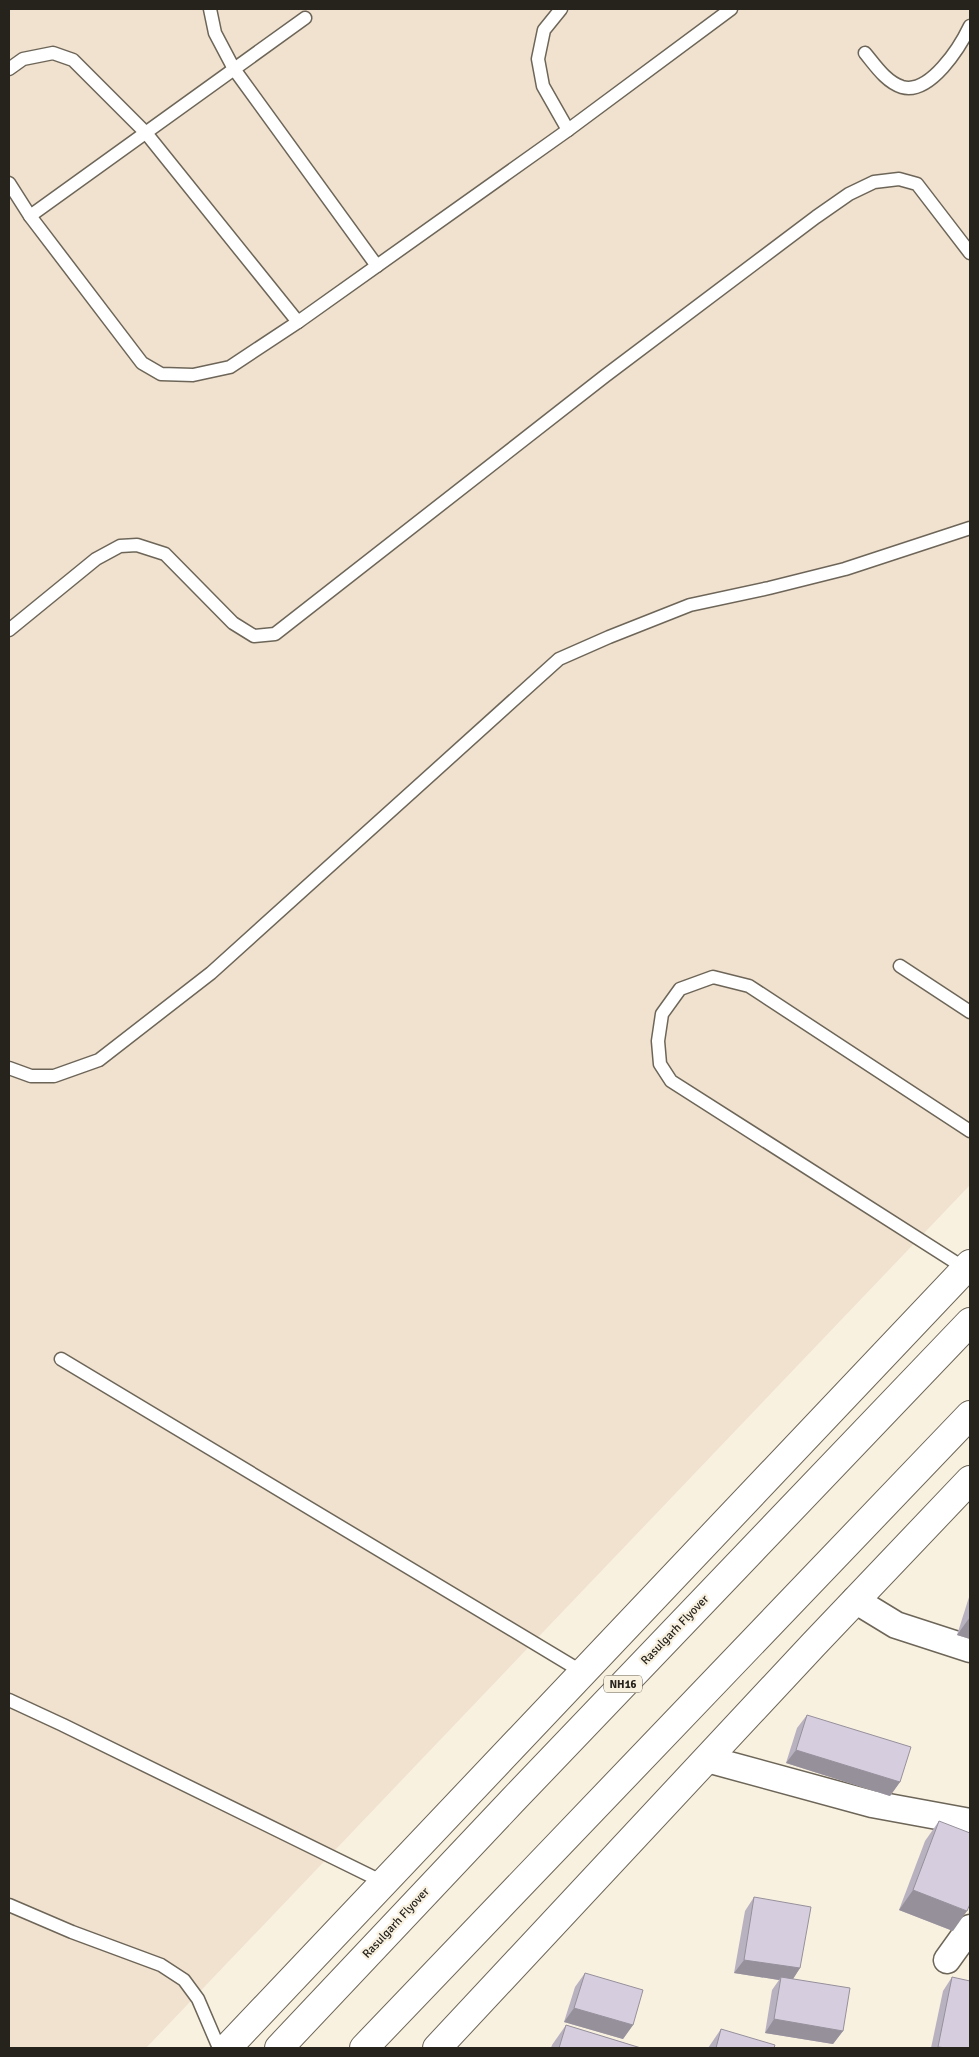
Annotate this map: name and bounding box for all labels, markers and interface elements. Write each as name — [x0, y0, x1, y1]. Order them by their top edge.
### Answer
street label: Rasulgarh Flyover — [638, 1591, 713, 1668]
road number: NH16 — [604, 1676, 642, 1692]
street label: Rasulgarh Flyover — [359, 1884, 433, 1962]

